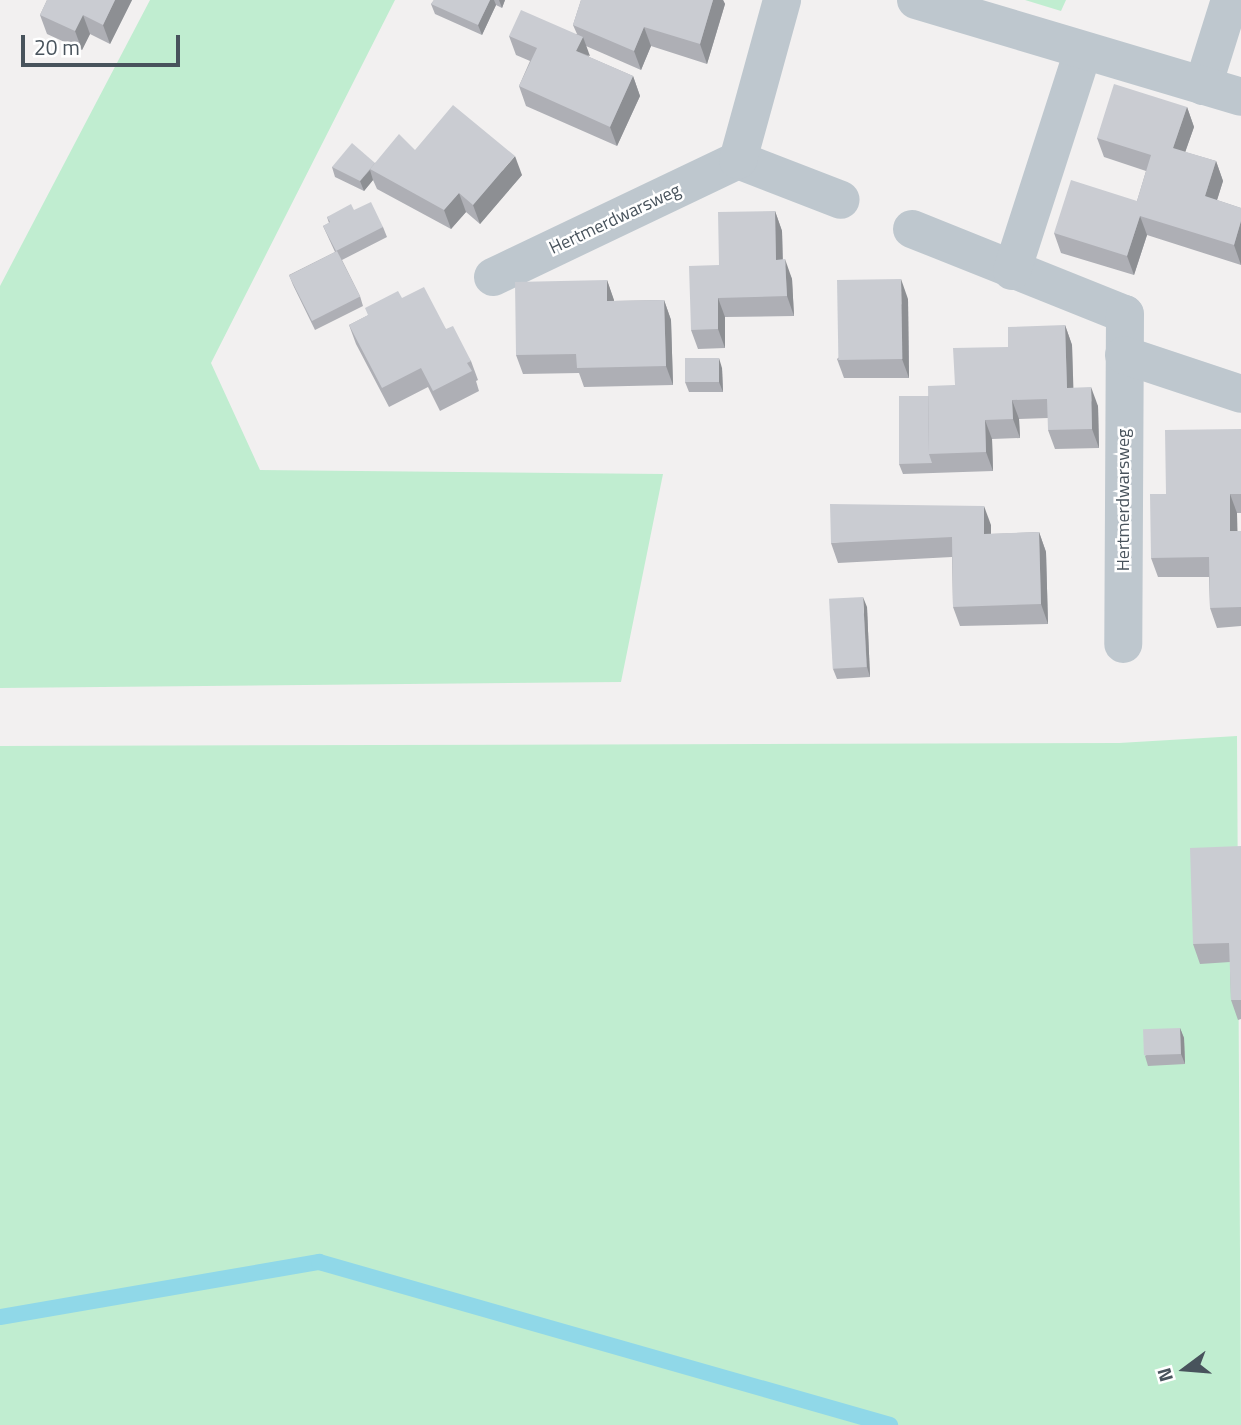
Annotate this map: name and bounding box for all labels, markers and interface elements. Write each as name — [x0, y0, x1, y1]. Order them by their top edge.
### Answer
scale bar — [24, 21, 184, 65]
text: 20 m — [34, 31, 80, 63]
street label: Hertmerdwarsweg — [546, 179, 684, 259]
street label: Hertmerdwarsweg — [1112, 429, 1134, 571]
north arrow — [1150, 1334, 1220, 1404]
text: N — [1149, 1365, 1180, 1385]

